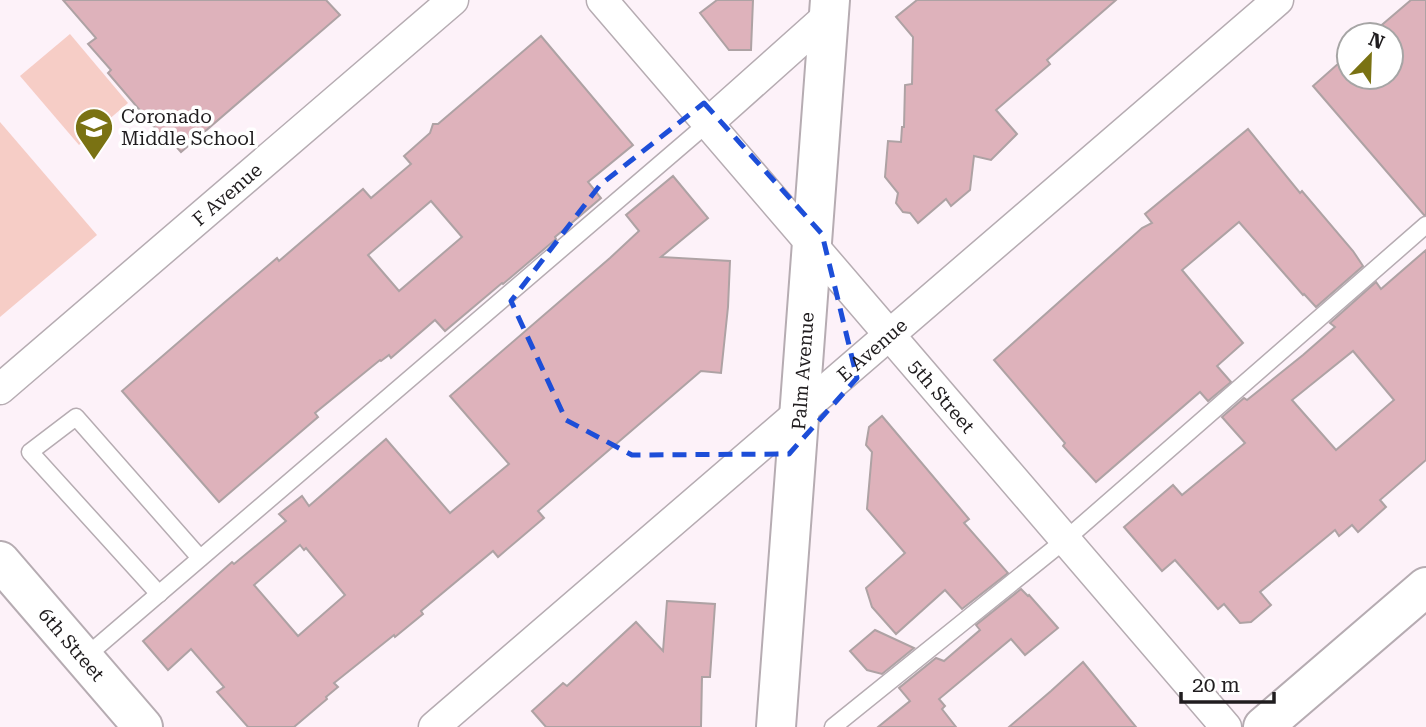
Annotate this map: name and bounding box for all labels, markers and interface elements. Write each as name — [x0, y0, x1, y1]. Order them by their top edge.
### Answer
north arrow — [1335, 21, 1405, 91]
text: N — [1365, 27, 1388, 54]
place label: Coronado Middle School — [121, 105, 255, 150]
school or university icon: Coronado Middle School — [73, 106, 115, 161]
street label: F Avenue — [188, 158, 267, 231]
street label: Palm Avenue — [787, 311, 819, 431]
street label: E Avenue — [832, 314, 912, 387]
street label: 5th Street — [904, 355, 979, 438]
street label: 6th Street — [34, 603, 109, 686]
scale bar — [1181, 660, 1274, 704]
text: 20 m — [1192, 673, 1240, 697]

